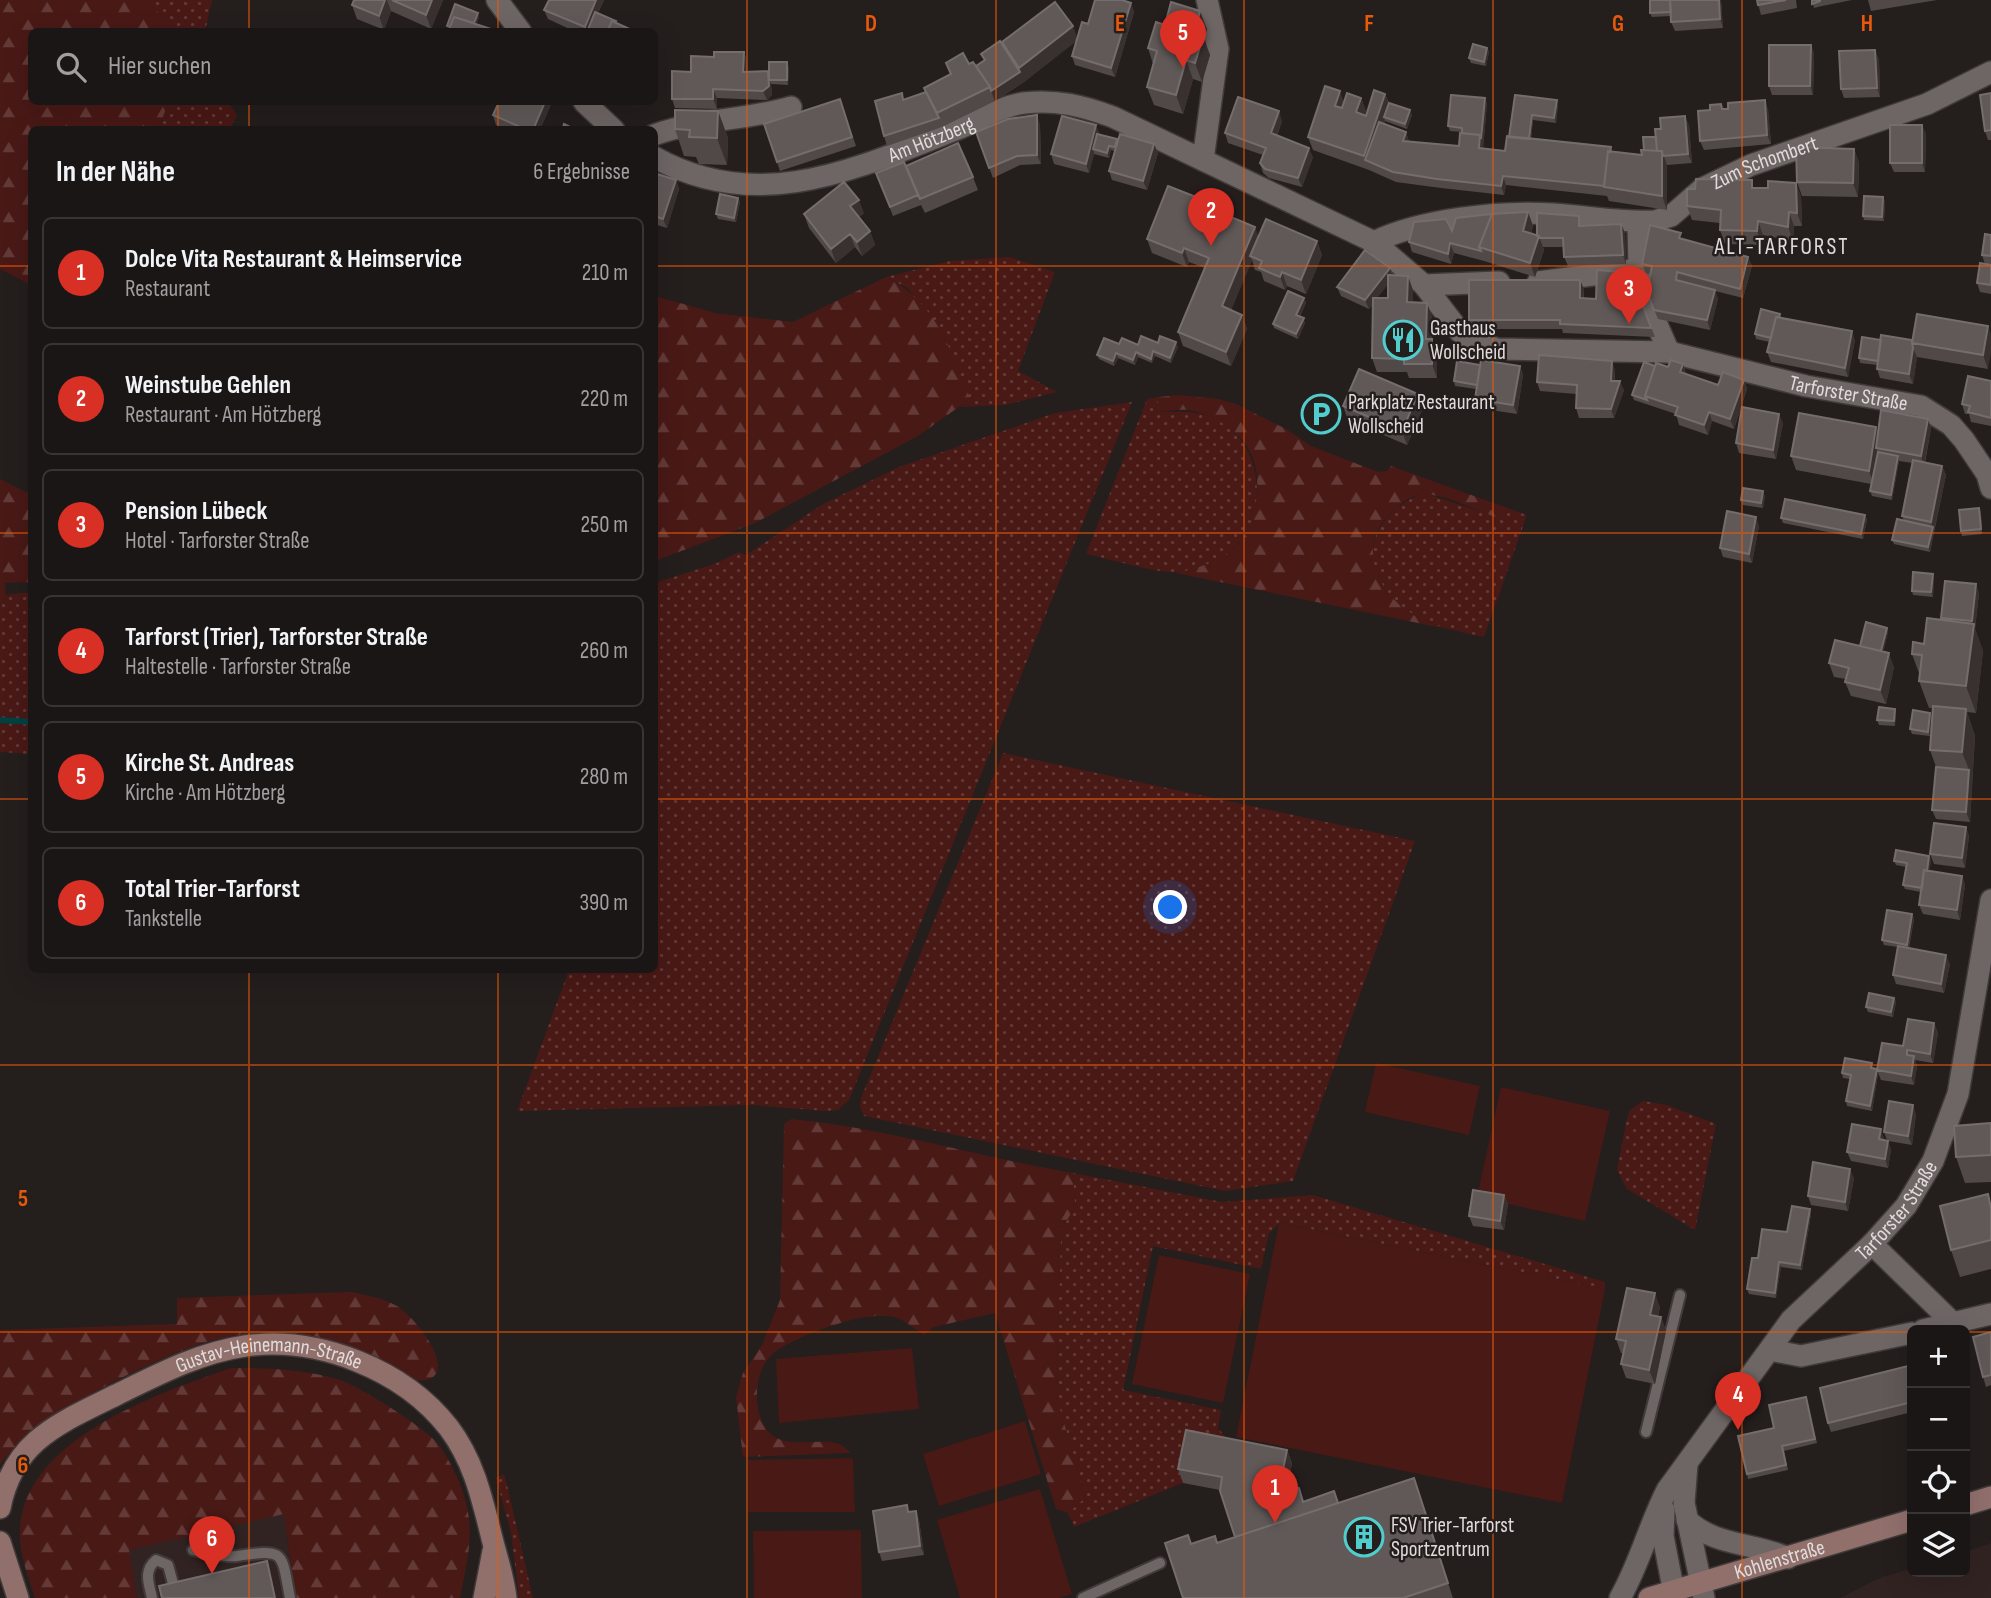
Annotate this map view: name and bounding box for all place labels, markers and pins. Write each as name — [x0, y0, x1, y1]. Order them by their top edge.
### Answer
pin: 5 — [1160, 10, 1206, 68]
pin: 2 — [1188, 188, 1234, 246]
pin: 3 — [1606, 266, 1652, 324]
place label: Gasthaus Wollscheid — [1430, 316, 1506, 365]
restaurant icon: Gasthaus Wollscheid — [1382, 319, 1424, 361]
place label: Parkplatz Restaurant Wollscheid — [1348, 390, 1495, 439]
parking icon: Parkplatz Restaurant Wollscheid — [1300, 393, 1342, 435]
pin: 4 — [1715, 1372, 1761, 1430]
pin: 1 — [1252, 1465, 1298, 1523]
place label: FSV Trier-Tarforst Sportzentrum — [1391, 1513, 1514, 1562]
pin: 6 — [189, 1516, 235, 1574]
building icon: FSV Trier-Tarforst Sportzentrum — [1343, 1516, 1385, 1558]

